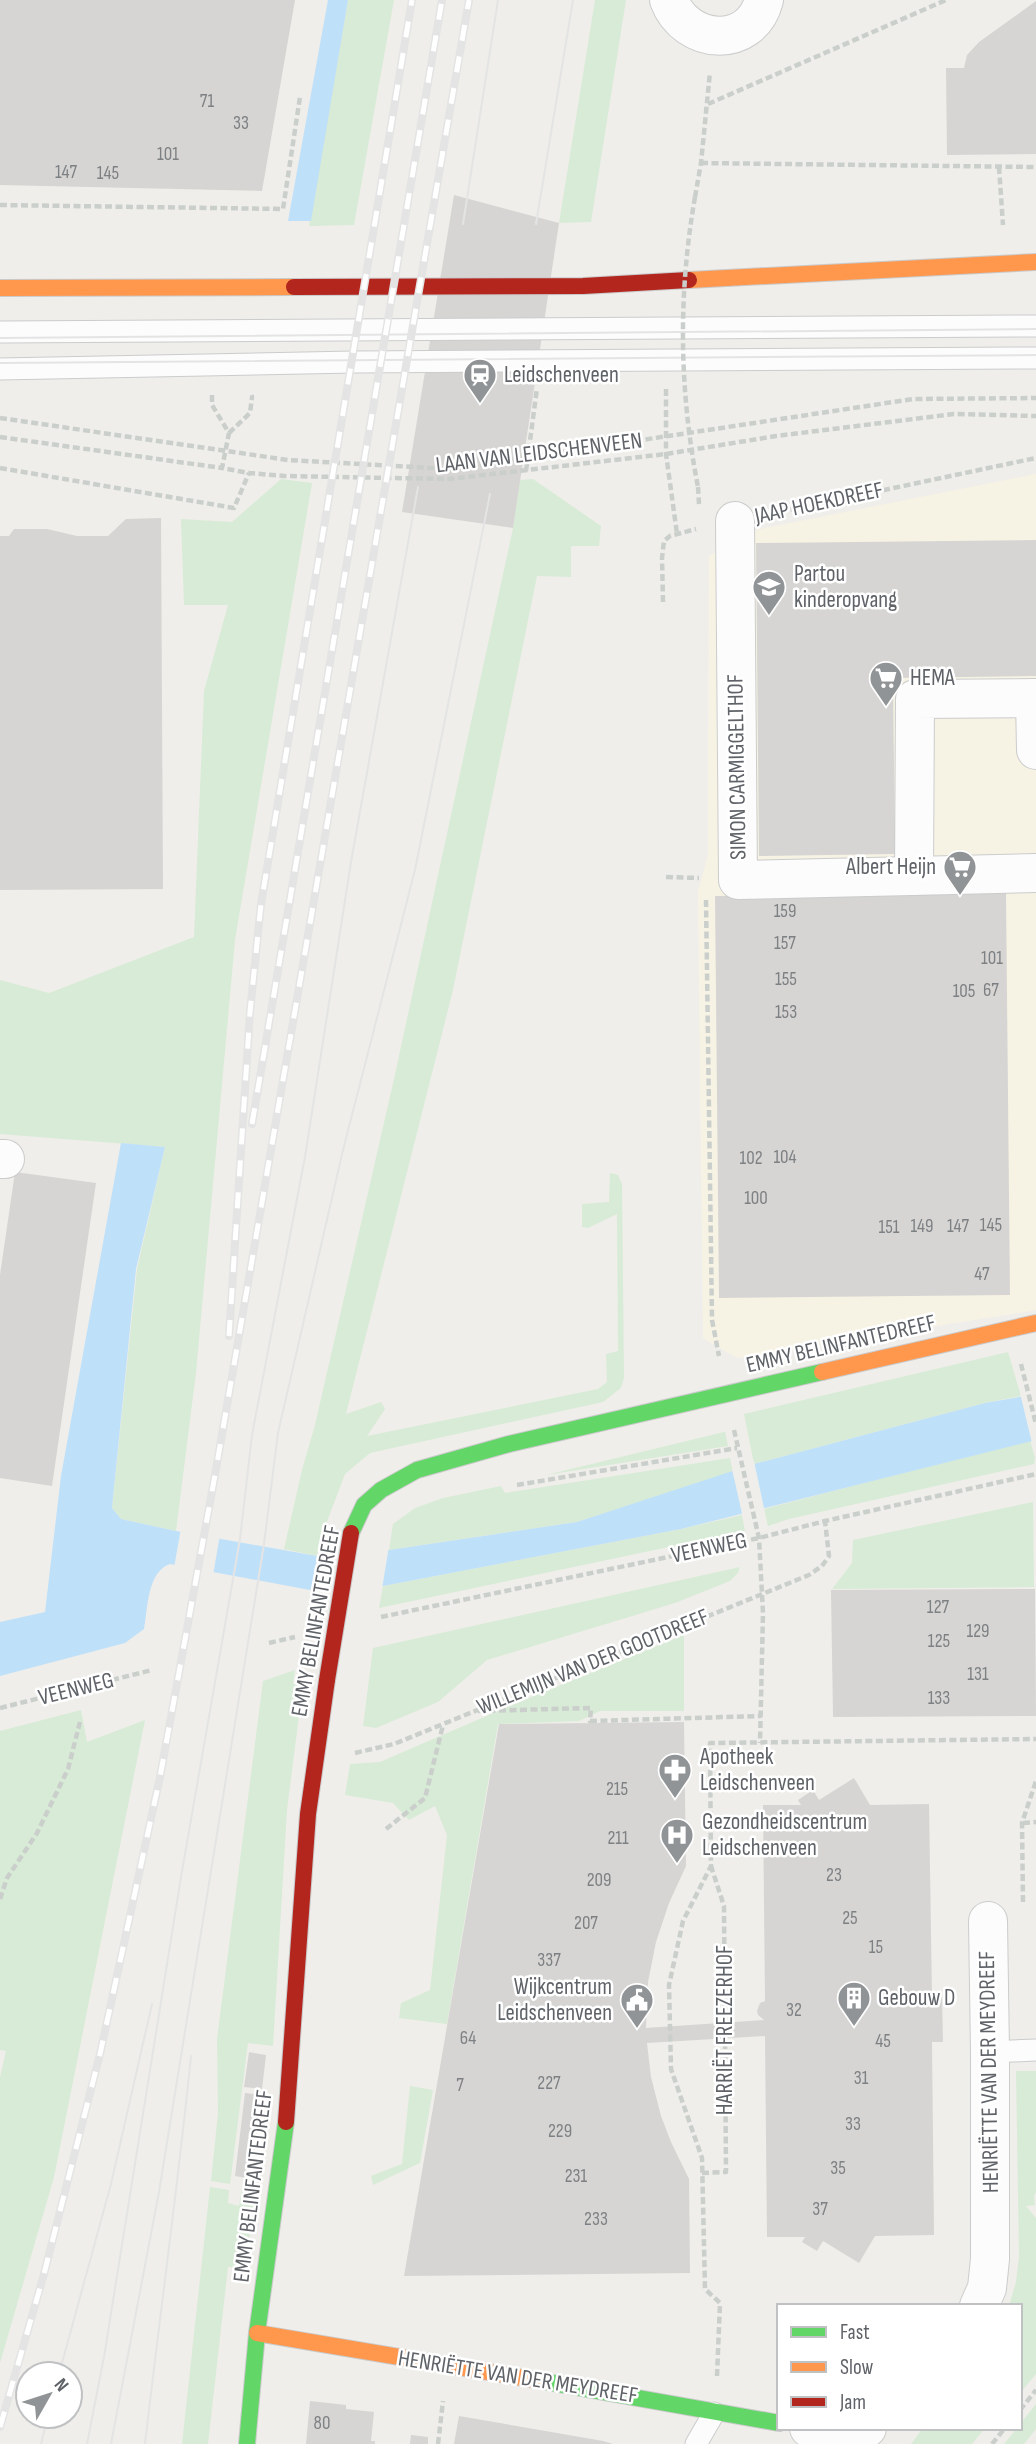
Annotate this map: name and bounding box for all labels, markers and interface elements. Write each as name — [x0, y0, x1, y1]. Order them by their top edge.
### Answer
house number: 71 — [200, 90, 215, 113]
house number: 33 — [233, 112, 249, 135]
house number: 101 — [157, 143, 179, 166]
house number: 147 — [55, 161, 77, 184]
house number: 145 — [97, 162, 119, 185]
station icon: Leidschenveen — [461, 356, 499, 405]
place label: Leidschenveen — [504, 361, 619, 389]
street label: LAAN VAN LEIDSCHENVEEN — [434, 426, 644, 480]
street label: JAAP HOEKDREEF — [751, 476, 886, 531]
place label: Partou kinderopvang — [794, 560, 897, 614]
school or university icon: Partou kinderopvang — [750, 568, 788, 617]
supermarket icon: HEMA — [867, 659, 905, 708]
place label: HEMA — [910, 664, 955, 692]
street label: SIMON CARMIGGELTHOF — [721, 674, 753, 860]
supermarket icon: Albert Heijn — [941, 848, 979, 897]
place label: Albert Heijn — [845, 853, 936, 881]
house number: 159 — [774, 900, 796, 923]
house number: 157 — [774, 932, 796, 955]
house number: 101 — [981, 947, 1003, 970]
house number: 155 — [775, 968, 797, 991]
house number: 67 — [983, 979, 999, 1002]
house number: 105 — [953, 980, 975, 1003]
house number: 153 — [775, 1001, 797, 1024]
house number: 104 — [773, 1146, 797, 1169]
house number: 102 — [740, 1147, 762, 1170]
house number: 100 — [744, 1187, 768, 1210]
house number: 145 — [980, 1214, 1002, 1237]
house number: 149 — [910, 1215, 934, 1238]
house number: 147 — [947, 1215, 969, 1238]
house number: 151 — [879, 1216, 900, 1239]
house number: 47 — [974, 1263, 990, 1286]
street label: EMMY BELINFANTEDREEF — [744, 1309, 938, 1379]
street label: EMMY BELINFANTEDREEF — [285, 1523, 347, 1719]
street label: VEENWEG — [669, 1526, 749, 1570]
house number: 127 — [927, 1596, 950, 1619]
street label: WILLEMIJN VAN DER GOOTDREEF — [473, 1603, 713, 1721]
house number: 129 — [966, 1620, 990, 1643]
house number: 125 — [928, 1630, 950, 1653]
house number: 131 — [967, 1663, 989, 1686]
street label: VEENWEG — [35, 1666, 117, 1712]
house number: 133 — [928, 1687, 950, 1710]
place label: Apotheek Leidschenveen — [699, 1743, 815, 1797]
pharmacy icon: Apotheek Leidschenveen — [656, 1751, 694, 1800]
house number: 215 — [606, 1778, 628, 1801]
place label: Gezondheidscentrum Leidschenveen — [702, 1808, 867, 1862]
hospital icon: Gezondheidscentrum Leidschenveen — [658, 1816, 696, 1865]
house number: 211 — [607, 1827, 629, 1850]
house number: 23 — [826, 1864, 842, 1887]
house number: 209 — [587, 1869, 611, 1892]
house number: 25 — [842, 1907, 858, 1930]
house number: 207 — [574, 1912, 598, 1935]
house number: 15 — [869, 1936, 883, 1959]
street label: HARRIËT FREEZERHOF — [711, 1945, 739, 2115]
house number: 337 — [537, 1949, 561, 1972]
street label: HENRIËTTE VAN DER MEYDREEF — [973, 1951, 1005, 2193]
place label: Wijkcentrum Leidschenveen — [497, 1973, 612, 2027]
building icon: Gebouw D — [835, 1979, 873, 2028]
public building icon: Wijkcentrum Leidschenveen — [618, 1981, 656, 2030]
place label: Gebouw D — [878, 1984, 955, 2012]
house number: 32 — [786, 1999, 802, 2022]
house number: 64 — [460, 2027, 476, 2050]
house number: 45 — [875, 2030, 891, 2053]
house number: 31 — [854, 2067, 869, 2090]
house number: 227 — [537, 2072, 561, 2095]
house number: 7 — [456, 2074, 464, 2097]
street label: EMMY BELINFANTEDREEF — [227, 2088, 279, 2284]
house number: 33 — [845, 2113, 861, 2136]
house number: 229 — [548, 2120, 572, 2143]
house number: 35 — [830, 2157, 846, 2180]
house number: 231 — [565, 2165, 588, 2188]
house number: 37 — [812, 2198, 828, 2221]
house number: 233 — [584, 2208, 608, 2231]
legend — [777, 2304, 1022, 2430]
text: Fast — [840, 2320, 870, 2345]
street label: HENRIËTTE VAN DER MEYDREEF — [396, 2344, 640, 2410]
text: Slow — [840, 2355, 874, 2380]
north arrow — [14, 2360, 84, 2430]
text: N — [49, 2374, 73, 2396]
text: Jam — [839, 2390, 866, 2415]
house number: 80 — [314, 2412, 330, 2435]

